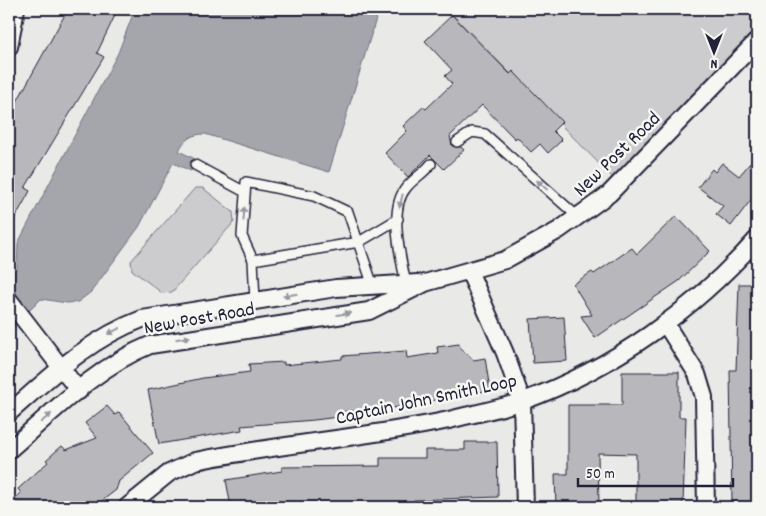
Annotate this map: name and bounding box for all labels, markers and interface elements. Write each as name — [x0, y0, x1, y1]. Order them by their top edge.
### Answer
north arrow — [688, 28, 738, 78]
text: N — [710, 53, 717, 73]
street label: New Post Road — [568, 106, 668, 204]
one-way arrow — [536, 179, 548, 191]
one-way arrow — [397, 193, 405, 208]
one-way arrow — [240, 206, 248, 222]
one-way arrow — [281, 292, 297, 300]
street label: New Post Road — [142, 296, 257, 343]
one-way arrow — [336, 310, 352, 318]
one-way arrow — [107, 327, 121, 335]
one-way arrow — [176, 334, 192, 342]
street label: Captain John Smith Loop — [334, 368, 520, 434]
one-way arrow — [39, 413, 52, 424]
scale bar — [578, 456, 734, 488]
text: 50 m — [586, 464, 615, 486]

